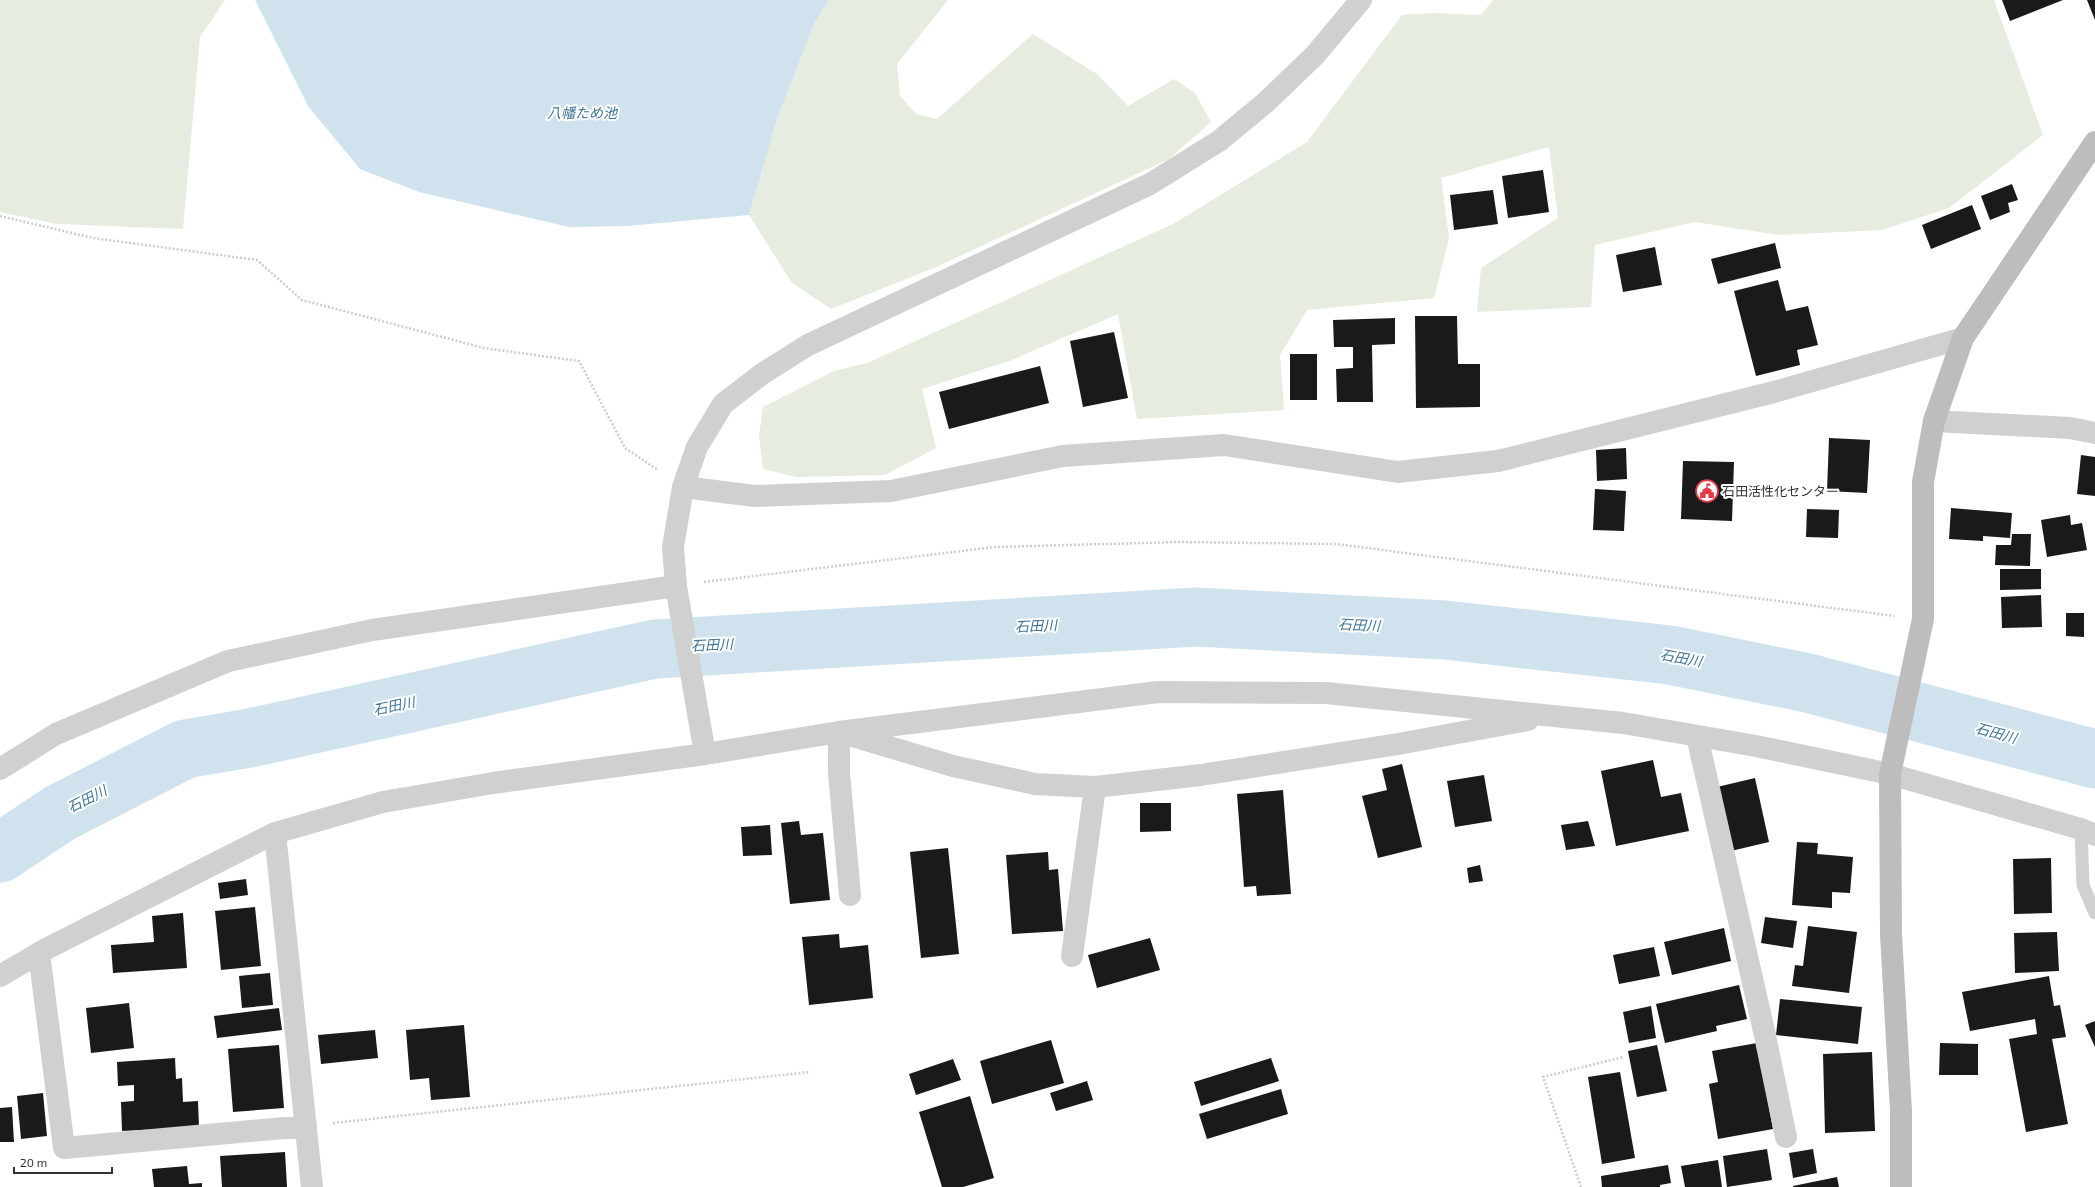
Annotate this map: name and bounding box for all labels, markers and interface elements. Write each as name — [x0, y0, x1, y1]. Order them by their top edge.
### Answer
water label: 八幡ため池 — [547, 104, 619, 121]
public building icon: 石田活性化センター — [1694, 478, 1720, 504]
place label: 石田活性化センター — [1722, 483, 1839, 499]
water label: 石田川 — [1338, 615, 1382, 634]
water label: 石田川 — [1015, 616, 1059, 635]
water label: 石田川 — [691, 635, 735, 654]
water label: 石田川 — [1659, 645, 1705, 670]
water label: 石田川 — [372, 692, 418, 718]
water label: 石田川 — [1974, 719, 2021, 747]
water label: 石田川 — [64, 781, 111, 816]
scale bar — [14, 1149, 112, 1175]
text: 20 m — [20, 1155, 47, 1169]

